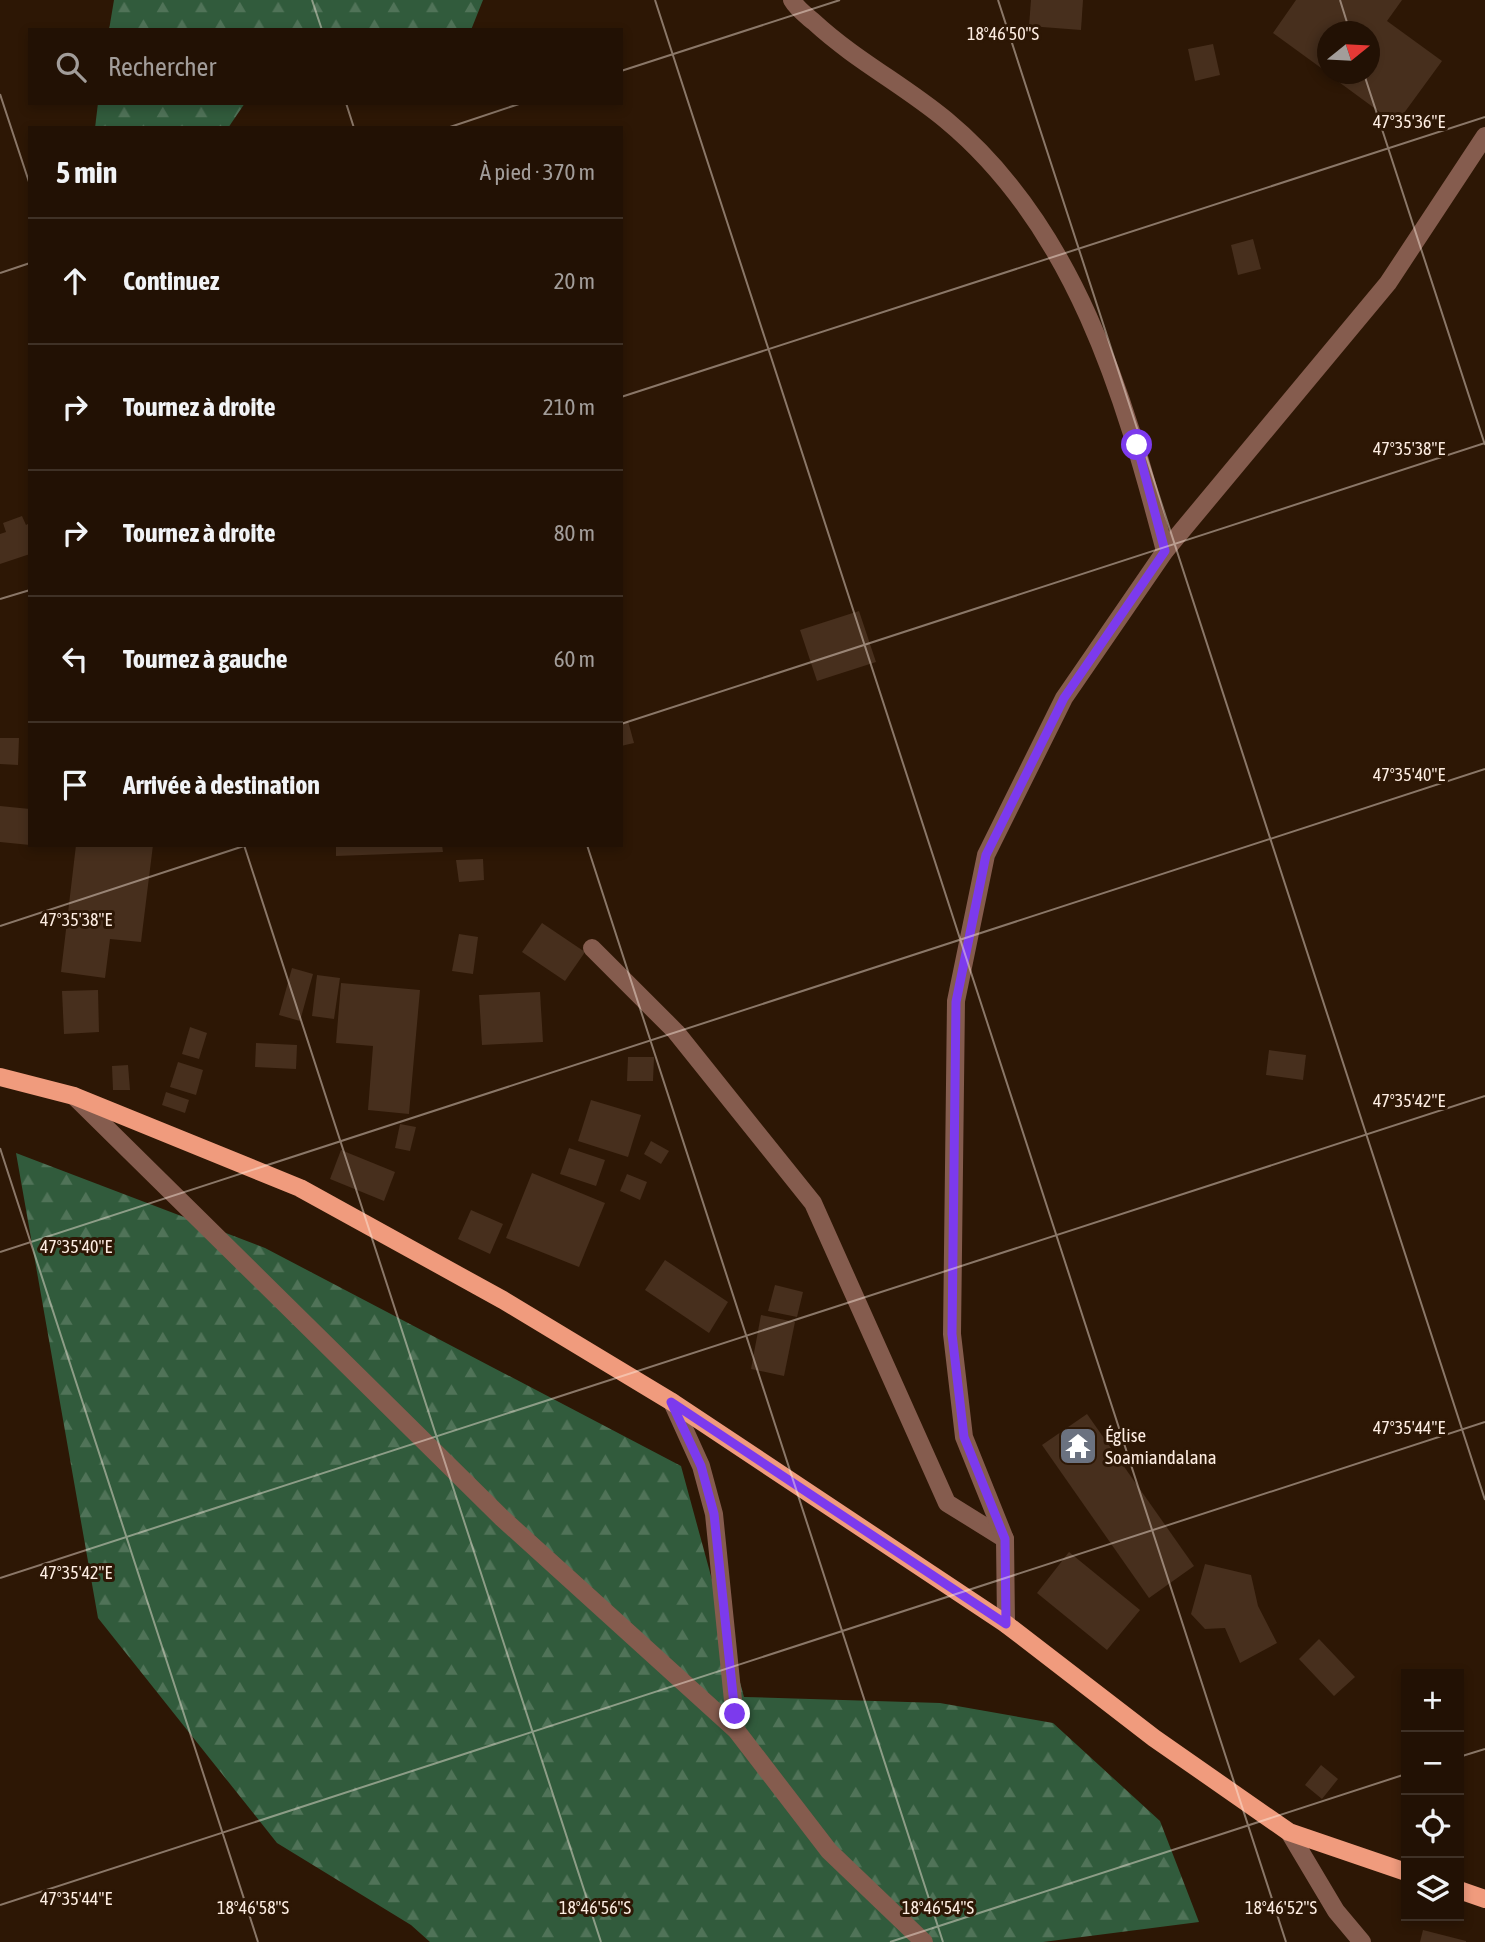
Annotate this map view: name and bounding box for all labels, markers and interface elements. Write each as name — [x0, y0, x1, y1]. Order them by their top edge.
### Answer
north arrow — [1317, 21, 1380, 84]
text: 18°46'50"S — [967, 23, 1039, 44]
search box — [28, 28, 623, 105]
icon: search — [52, 48, 90, 86]
text: Rechercher — [108, 52, 216, 82]
text: 47°35'36"E — [1373, 111, 1445, 132]
text: 5 min — [56, 155, 117, 189]
text: À pied · 370 m — [480, 159, 595, 185]
icon: ahead — [56, 262, 94, 300]
text: Continuez — [123, 266, 219, 296]
text: 20 m — [554, 268, 595, 294]
icon: right — [56, 388, 94, 426]
text: Tournez à droite — [123, 392, 276, 422]
text: 210 m — [543, 394, 595, 420]
route start — [1121, 429, 1152, 460]
text: 47°35'38"E — [1373, 438, 1445, 459]
icon: right — [56, 514, 94, 552]
text: Tournez à droite — [123, 518, 276, 548]
text: 80 m — [554, 520, 595, 546]
icon: left — [56, 640, 94, 678]
text: Tournez à gauche — [123, 644, 288, 674]
text: 60 m — [554, 646, 595, 672]
text: 47°35'40"E — [1373, 764, 1445, 785]
icon: arrive — [56, 766, 94, 804]
text: Arrivée à destination — [123, 770, 320, 800]
text: 47°35'38"E — [40, 909, 112, 930]
text: 47°35'42"E — [1373, 1090, 1445, 1111]
text: 47°35'40"E — [40, 1236, 112, 1257]
text: 47°35'44"E — [1373, 1417, 1445, 1438]
place label: Église Soamiandalana — [1105, 1424, 1217, 1468]
temple icon: Église Soamiandalana — [1057, 1425, 1099, 1467]
text: 47°35'42"E — [40, 1562, 112, 1583]
map controls — [1401, 1669, 1464, 1921]
button: + — [1401, 1669, 1464, 1732]
route end — [719, 1698, 750, 1729]
button: − — [1401, 1732, 1464, 1795]
button: locate — [1401, 1795, 1464, 1858]
button: layers — [1401, 1858, 1464, 1921]
text: 47°35'44"E — [40, 1888, 112, 1909]
text: 18°46'58"S — [217, 1897, 289, 1918]
text: 18°46'56"S — [559, 1897, 631, 1918]
text: 18°46'54"S — [902, 1897, 974, 1918]
text: 18°46'52"S — [1245, 1897, 1317, 1918]

